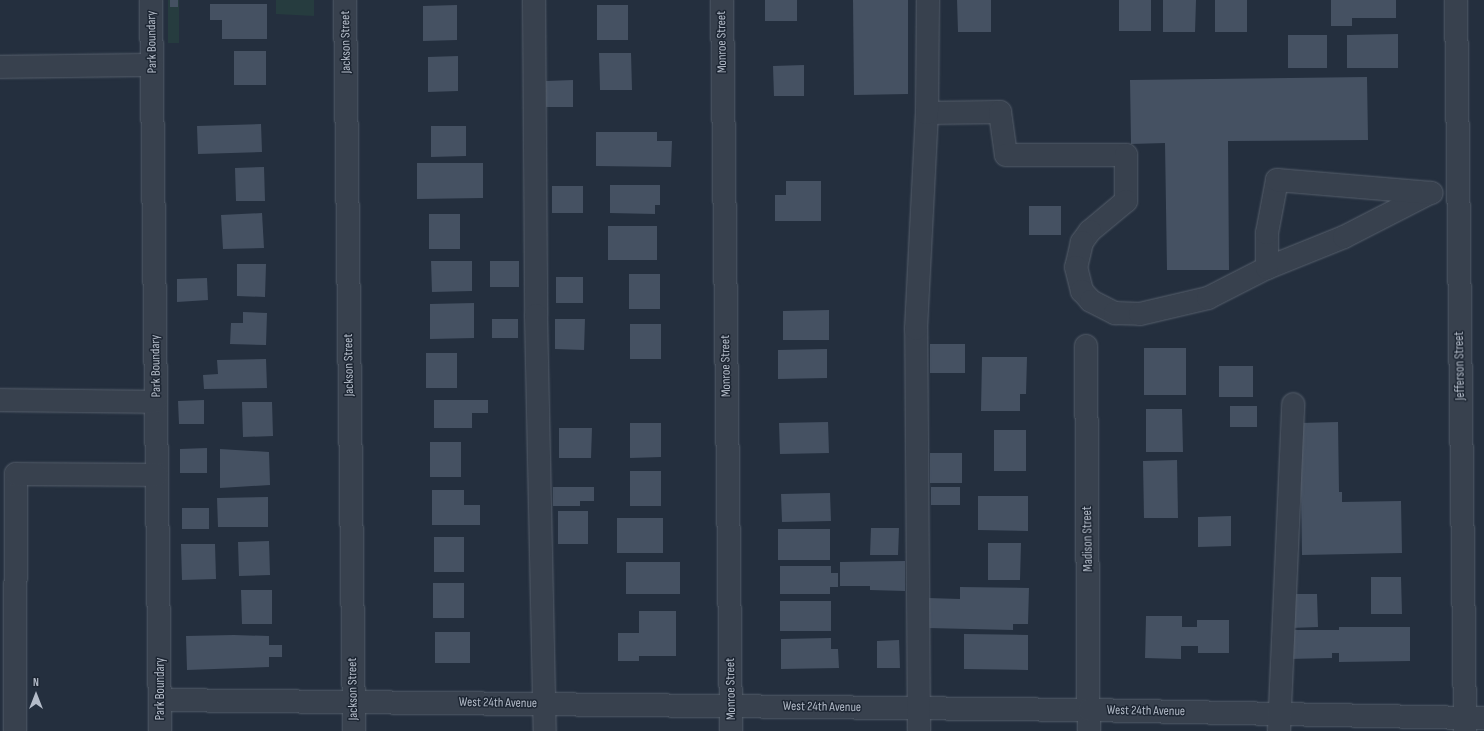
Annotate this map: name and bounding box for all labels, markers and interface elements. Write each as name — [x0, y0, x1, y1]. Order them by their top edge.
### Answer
street label: Jackson Street — [338, 10, 354, 74]
street label: Park Boundary — [144, 11, 160, 73]
street label: Monroe Street — [714, 11, 730, 73]
street label: Jefferson Street — [1452, 331, 1468, 401]
street label: Jackson Street — [341, 333, 357, 397]
street label: Park Boundary — [148, 335, 164, 397]
street label: Monroe Street — [718, 335, 734, 397]
street label: Madison Street — [1080, 506, 1096, 572]
street label: Jackson Street — [345, 657, 361, 721]
street label: Park Boundary — [152, 658, 168, 720]
street label: Monroe Street — [723, 658, 739, 720]
north arrow — [16, 675, 56, 715]
text: N — [33, 676, 39, 689]
street label: West 24th Avenue — [459, 695, 537, 711]
street label: West 24th Avenue — [783, 699, 861, 715]
street label: West 24th Avenue — [1107, 703, 1185, 719]

